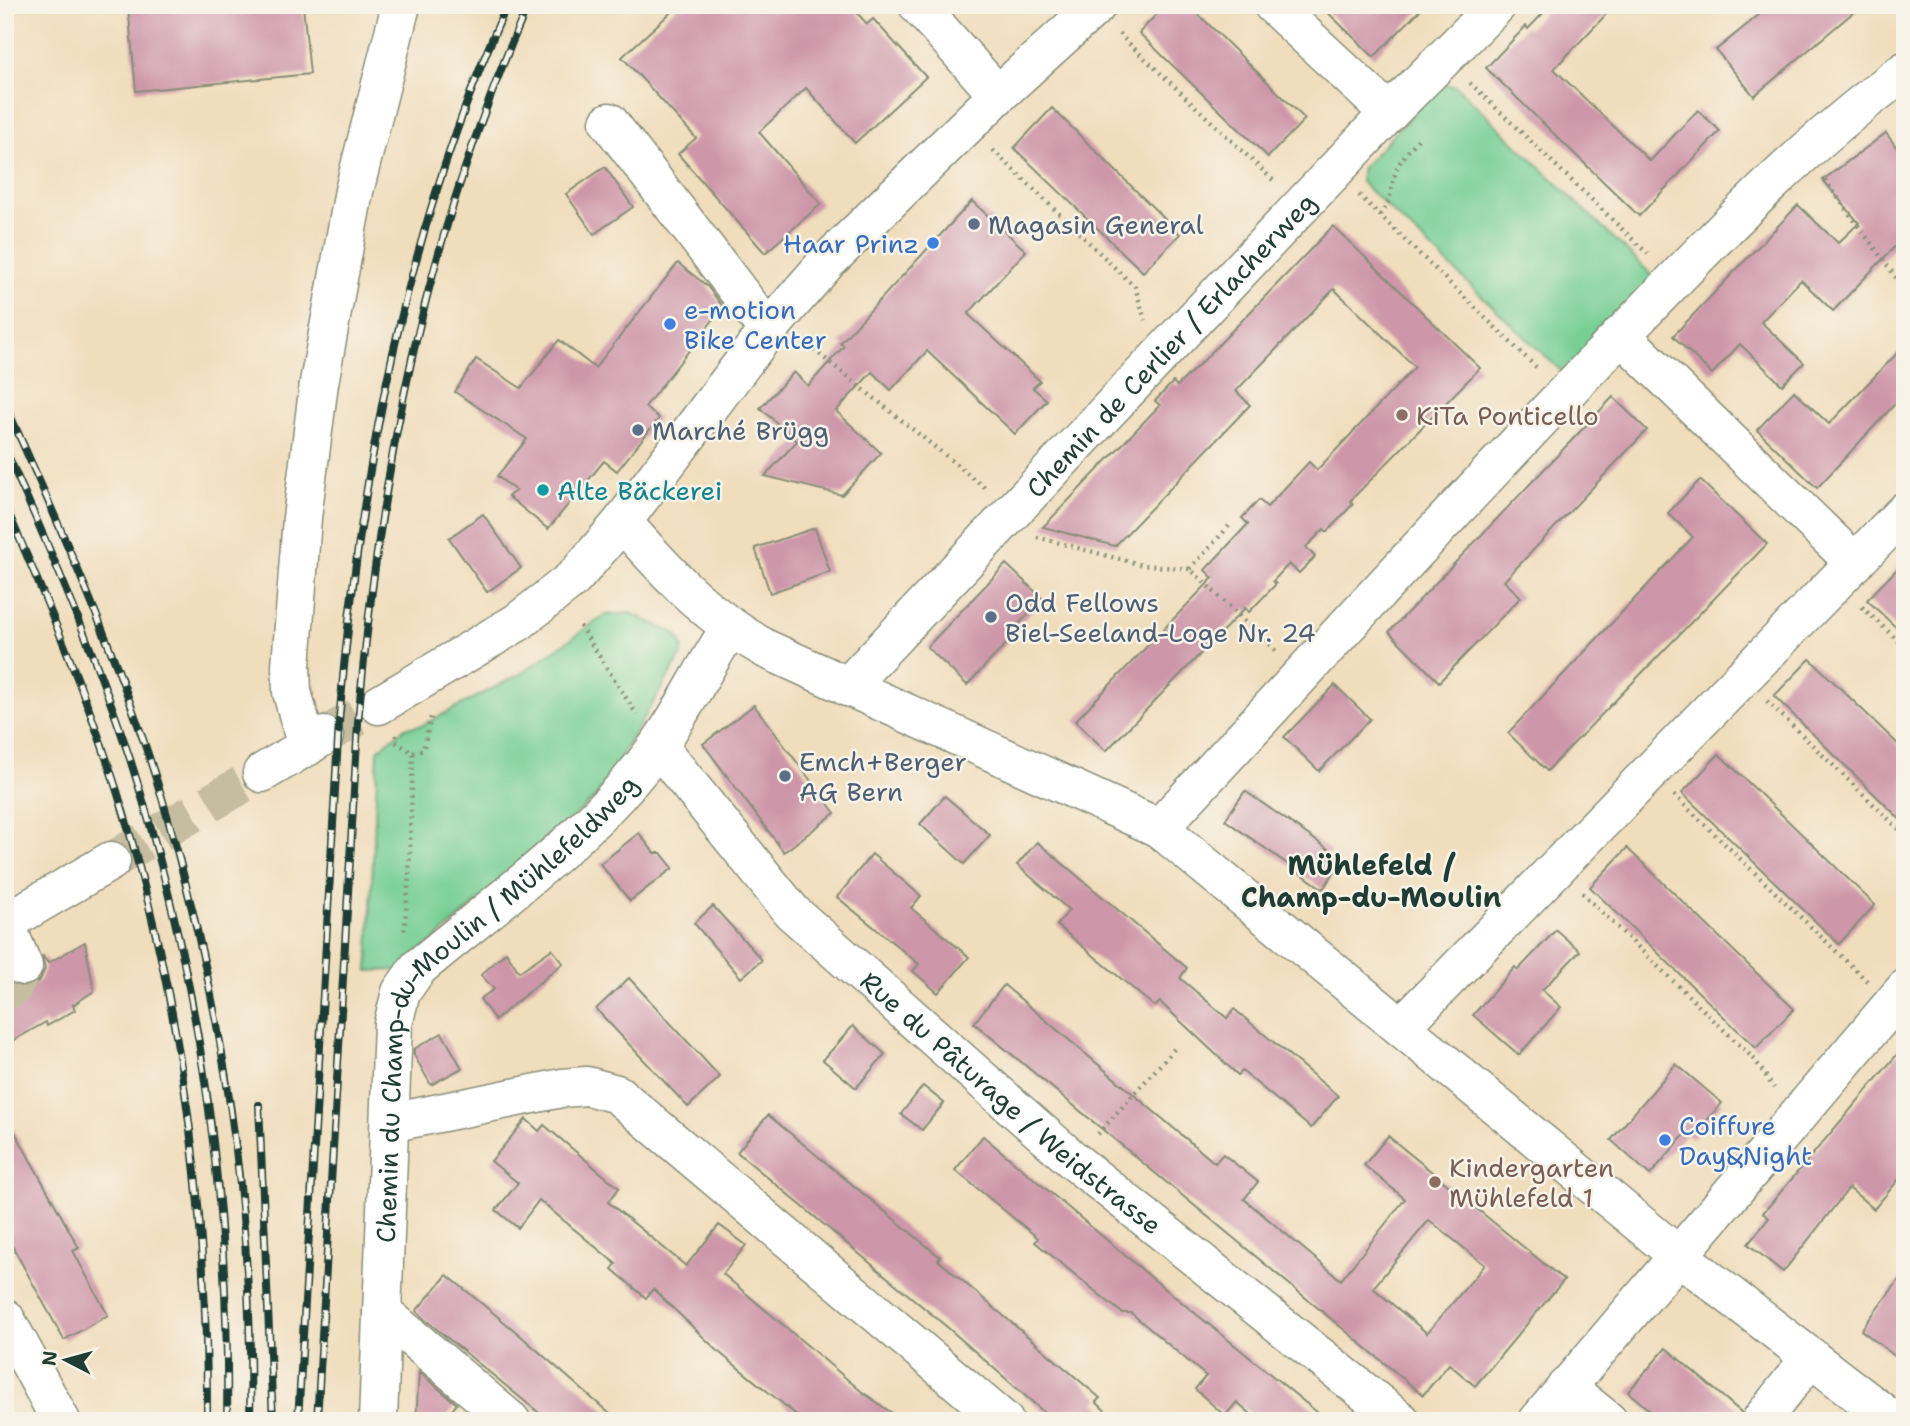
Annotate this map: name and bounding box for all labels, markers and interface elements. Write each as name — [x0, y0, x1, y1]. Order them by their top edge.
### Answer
street label: Chemin de Cerlier / Erlacherweg — [1018, 184, 1323, 505]
place label: Magasin General — [988, 207, 1204, 242]
marker: Magasin General — [966, 216, 982, 232]
place label: Haar Prinz — [783, 226, 919, 261]
marker: Haar Prinz — [925, 235, 941, 251]
place label: e-motion Bike Center — [684, 292, 827, 357]
marker: e-motion Bike Center — [662, 316, 678, 332]
place label: KiTa Ponticello — [1416, 398, 1599, 433]
marker: KiTa Ponticello — [1394, 407, 1410, 423]
place label: Marché Brügg — [652, 413, 829, 448]
marker: Marché Brügg — [630, 422, 646, 438]
place label: Alte Bäckerei — [557, 473, 722, 508]
marker: Alte Bäckerei — [535, 482, 551, 498]
place label: Odd Fellows Biel-Seeland-Loge Nr. 24 — [1005, 585, 1316, 650]
marker: Odd Fellows Biel-Seeland-Loge Nr. 24 — [983, 609, 999, 625]
place label: Emch+Berger AG Bern — [799, 744, 967, 809]
street label: Chemin du Champ-du-Moulin / Mühlefeldweg — [367, 767, 645, 1244]
marker: Emch+Berger AG Bern — [777, 768, 793, 784]
district label: Mühlefeld / Champ-du-Moulin — [1241, 846, 1501, 916]
street label: Rue du Pâturage / Weidstrasse — [853, 963, 1169, 1242]
place label: Coiffure Day&Night — [1679, 1108, 1812, 1173]
marker: Coiffure Day&Night — [1657, 1132, 1673, 1148]
place label: Kindergarten Mühlefeld 1 — [1449, 1150, 1614, 1215]
marker: Kindergarten Mühlefeld 1 — [1427, 1174, 1443, 1190]
north arrow — [32, 1324, 102, 1394]
text: N — [36, 1349, 63, 1367]

